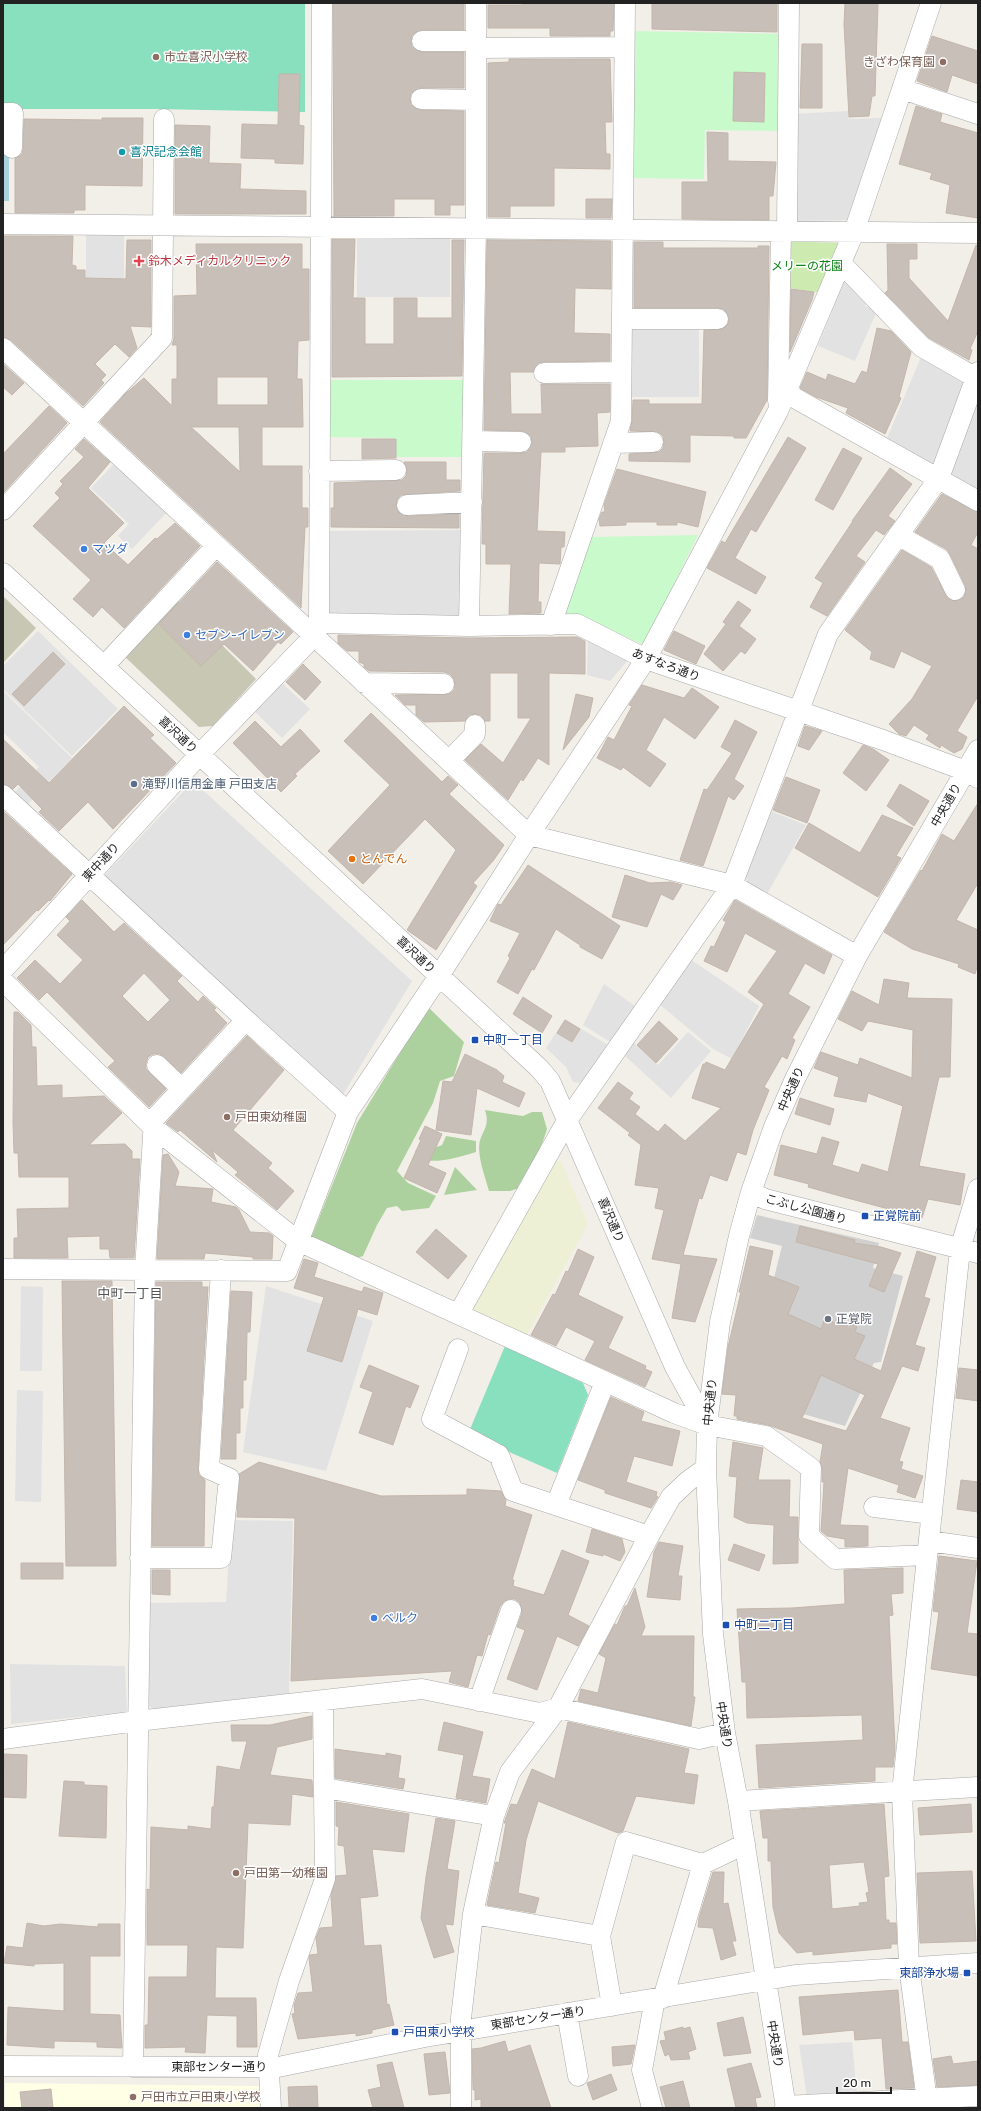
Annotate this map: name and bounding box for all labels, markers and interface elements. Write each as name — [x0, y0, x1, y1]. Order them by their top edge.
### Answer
place label: 市立喜沢小学校 — [164, 50, 248, 64]
marker: 市立喜沢小学校 — [151, 52, 161, 62]
place label: きざわ保育園 — [863, 55, 935, 69]
marker: きざわ保育園 — [938, 57, 948, 67]
place label: 喜沢記念会館 — [130, 145, 202, 159]
marker: 喜沢記念会館 — [117, 147, 127, 157]
place label: 鈴木メディカルクリニック — [148, 254, 291, 268]
marker: 鈴木メディカルクリニック — [133, 255, 145, 267]
park label: メリーの花園 — [771, 259, 843, 273]
place label: マツダ — [92, 542, 128, 556]
marker: マツダ — [79, 544, 89, 554]
place label: セブン-イレブン — [195, 628, 285, 642]
marker: セブン-イレブン — [182, 630, 192, 640]
street label: あすなろ通り — [630, 646, 702, 684]
street label: 喜沢通り — [156, 714, 200, 756]
place label: 滝野川信用金庫 戸田支店 — [142, 777, 277, 791]
marker: 滝野川信用金庫 戸田支店 — [129, 779, 139, 789]
street label: 中央通り — [928, 781, 964, 829]
street label: 東中通り — [80, 840, 122, 884]
place label: とんでん — [360, 852, 407, 866]
marker: とんでん — [347, 854, 357, 864]
street label: 喜沢通り — [394, 934, 438, 976]
place label: 中町一丁目 — [483, 1033, 543, 1047]
marker: 中町一丁目 — [470, 1035, 480, 1045]
street label: 中央通り — [775, 1064, 807, 1114]
place label: 戸田東幼稚園 — [235, 1110, 307, 1124]
marker: 戸田東幼稚園 — [222, 1112, 232, 1122]
street label: こぶし公園通り — [764, 1191, 848, 1227]
street label: 喜沢通り — [595, 1195, 627, 1245]
place label: 正覚院前 — [873, 1209, 921, 1223]
marker: 正覚院前 — [860, 1211, 870, 1221]
district label: 中町一丁目 — [97, 1286, 163, 1301]
place label: 正覚院 — [836, 1312, 872, 1326]
marker: 正覚院 — [823, 1314, 833, 1324]
street label: 中央通り — [701, 1377, 719, 1427]
place label: ベルク — [382, 1611, 418, 1625]
marker: ベルク — [369, 1613, 379, 1623]
place label: 中町二丁目 — [734, 1618, 794, 1632]
marker: 中町二丁目 — [721, 1620, 731, 1630]
street label: 中央通り — [713, 1700, 735, 1750]
place label: 戸田第一幼稚園 — [244, 1866, 328, 1880]
marker: 戸田第一幼稚園 — [231, 1868, 241, 1878]
place label: 東部浄水場 — [899, 1966, 959, 1980]
marker: 東部浄水場 — [962, 1968, 972, 1978]
street label: 東部センター通り — [489, 2004, 587, 2032]
street label: 中央通り — [764, 2019, 786, 2069]
place label: 戸田東小学校 — [403, 2025, 475, 2039]
marker: 戸田東小学校 — [390, 2027, 400, 2037]
street label: 東部センター通り — [171, 2060, 267, 2074]
scale bar — [837, 2069, 891, 2095]
text: 20 m — [843, 2076, 871, 2090]
place label: 戸田市立戸田東小学校 — [141, 2090, 261, 2104]
marker: 戸田市立戸田東小学校 — [128, 2092, 138, 2102]

